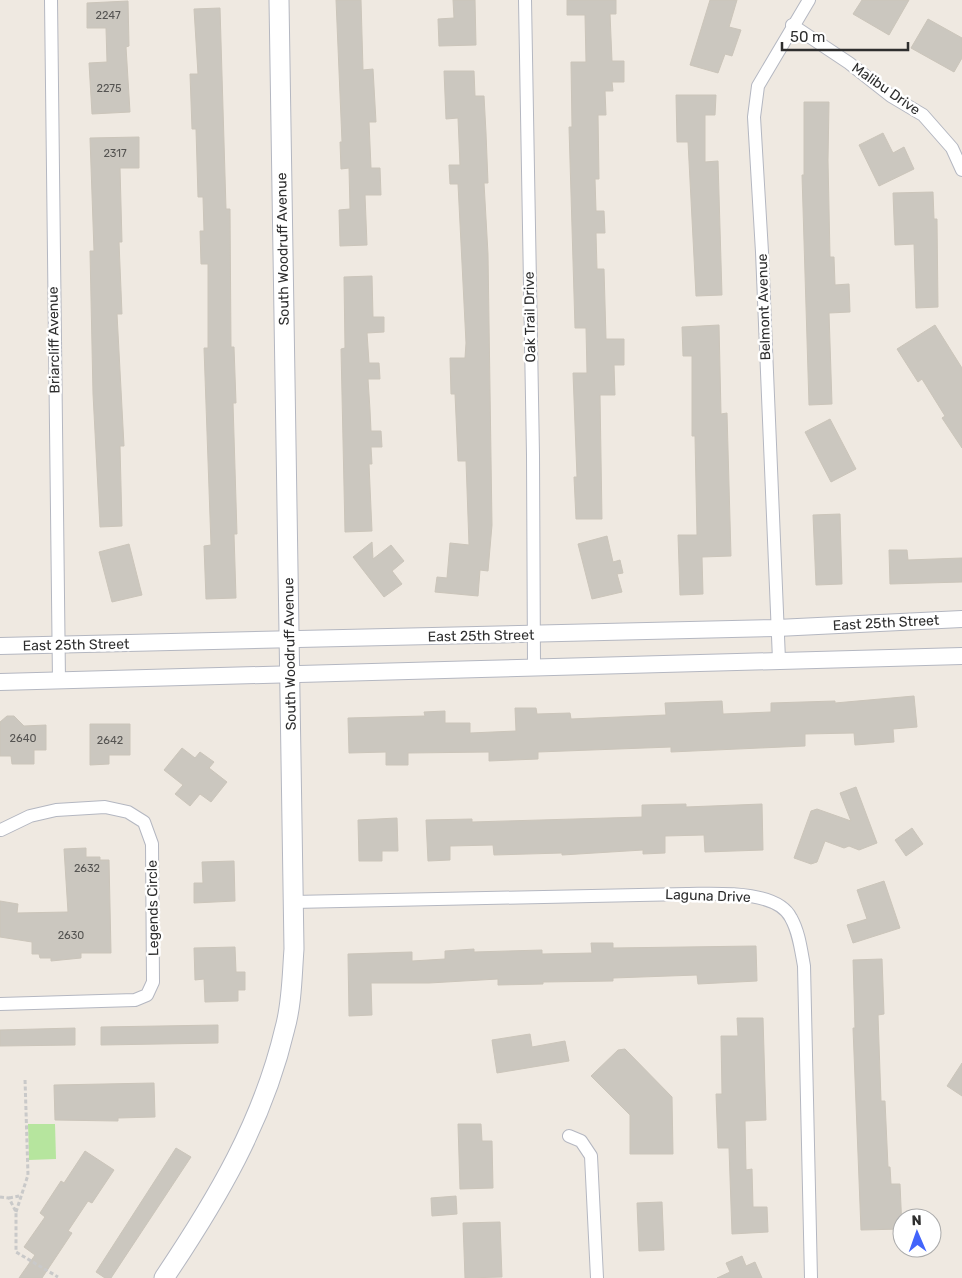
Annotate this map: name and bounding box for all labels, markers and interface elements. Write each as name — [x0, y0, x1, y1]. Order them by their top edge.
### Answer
house number: 2247 — [95, 9, 121, 22]
scale bar — [782, 20, 908, 52]
text: 50 m — [790, 28, 825, 46]
street label: Malibu Drive — [849, 59, 924, 119]
house number: 2275 — [96, 82, 122, 95]
house number: 2317 — [103, 147, 127, 160]
street label: South Woodruff Avenue — [273, 172, 293, 326]
street label: Belmont Avenue — [754, 253, 774, 361]
street label: Oak Trail Drive — [521, 271, 539, 363]
street label: Briarcliff Avenue — [45, 286, 63, 394]
street label: South Woodruff Avenue — [280, 577, 300, 731]
street label: East 25th Street — [832, 612, 940, 634]
street label: East 25th Street — [428, 627, 535, 645]
street label: East 25th Street — [23, 636, 130, 654]
house number: 2640 — [10, 732, 36, 745]
house number: 2642 — [97, 734, 123, 747]
street label: Legends Circle — [144, 860, 162, 956]
house number: 2632 — [74, 862, 100, 875]
street label: Laguna Drive — [665, 886, 751, 906]
house number: 2630 — [58, 929, 84, 942]
north arrow — [892, 1208, 942, 1258]
text: N — [911, 1212, 922, 1229]

